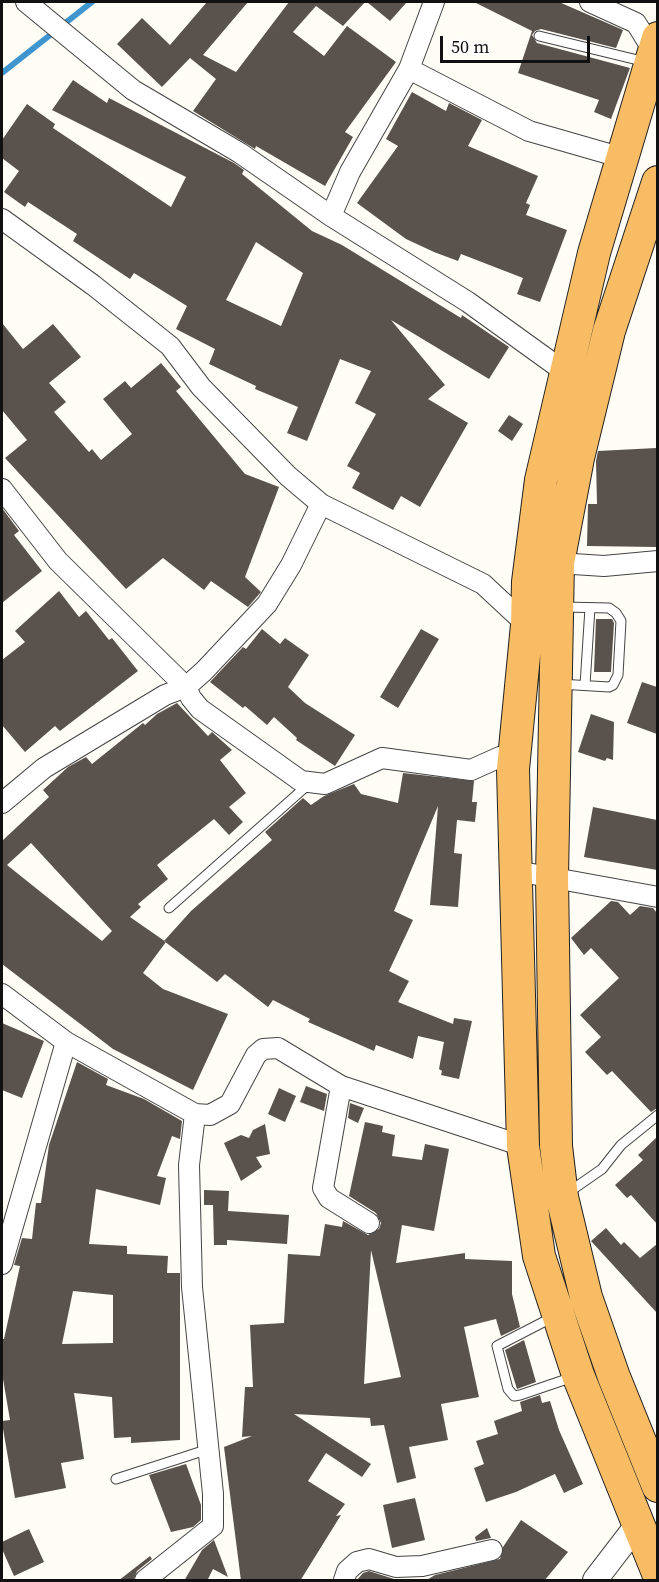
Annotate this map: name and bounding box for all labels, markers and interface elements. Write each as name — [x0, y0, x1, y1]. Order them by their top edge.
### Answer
scale bar — [443, 24, 593, 62]
text: 50 m — [451, 34, 489, 59]

